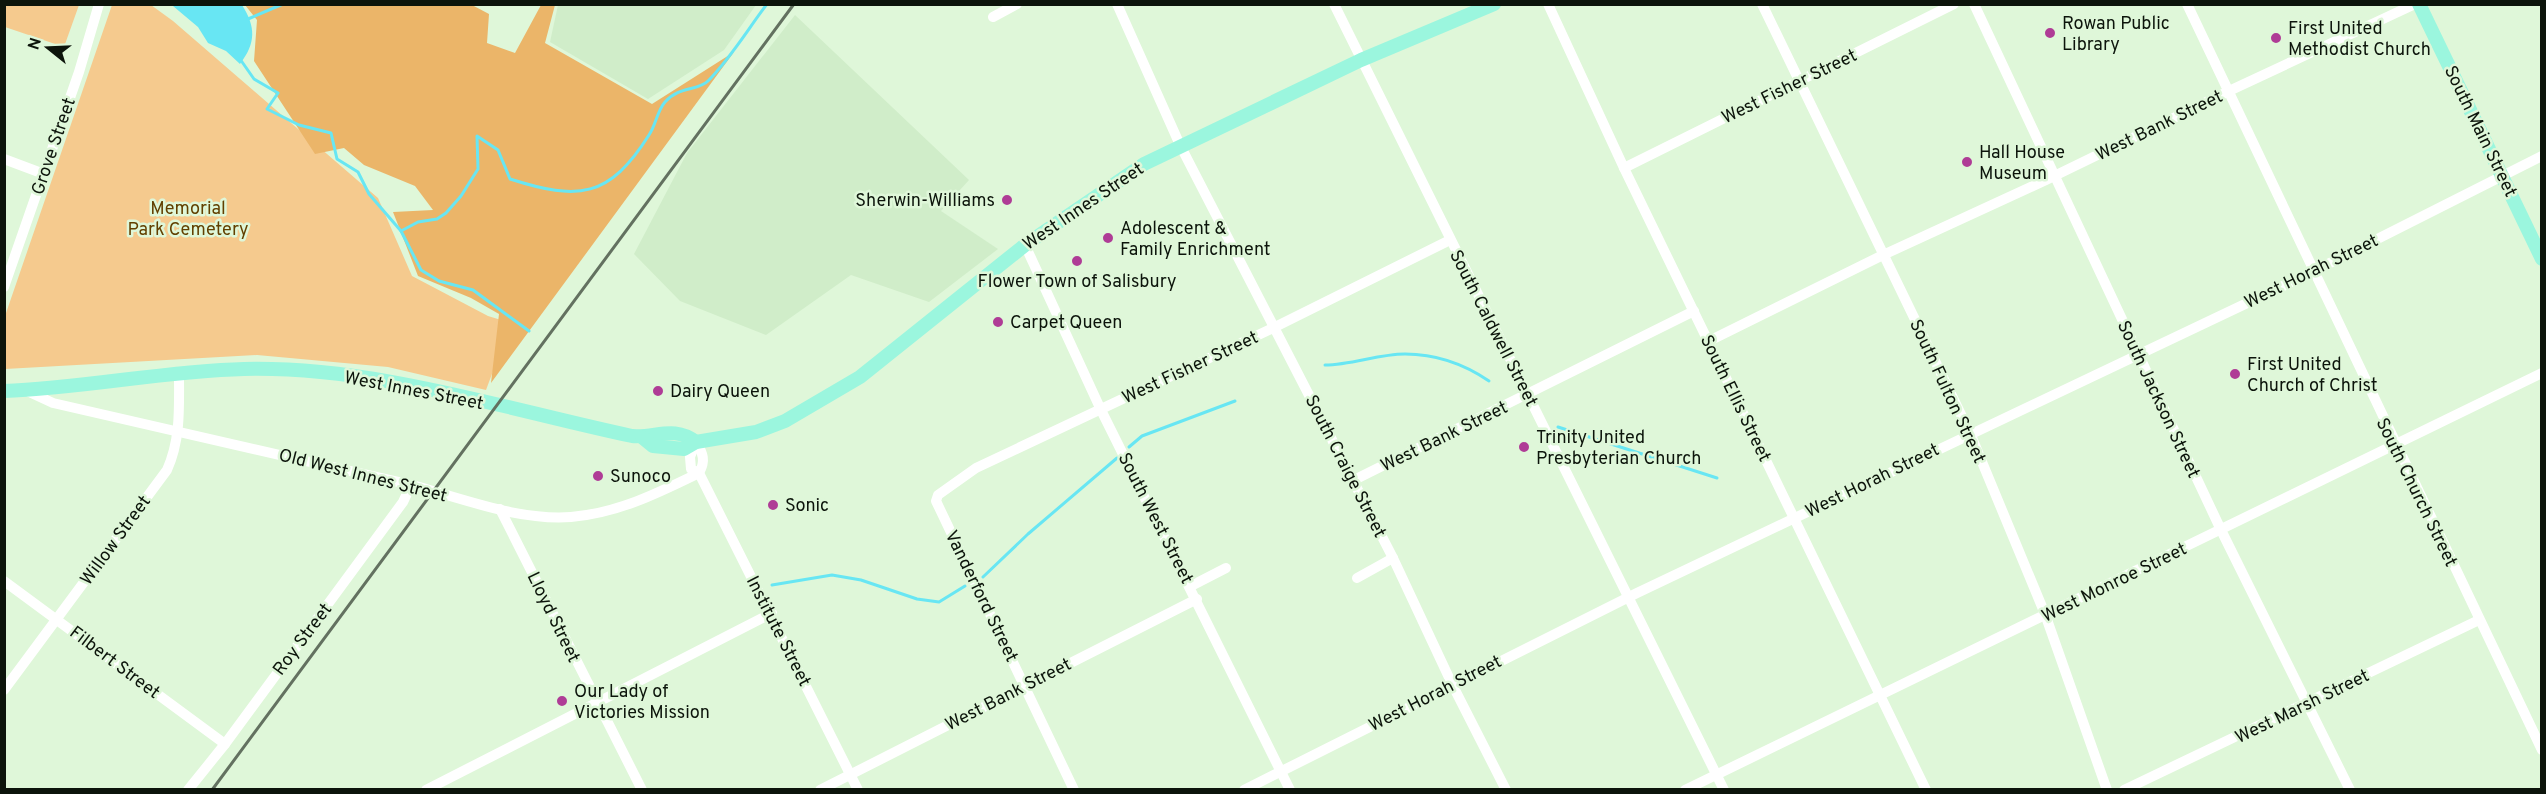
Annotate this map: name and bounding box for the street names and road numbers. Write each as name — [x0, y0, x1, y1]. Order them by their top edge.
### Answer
street label: West Fisher Street — [1718, 45, 1861, 130]
street label: South Main Street — [2438, 62, 2521, 201]
street label: West Bank Street — [2092, 86, 2227, 167]
street label: Grove Street — [27, 95, 82, 198]
street label: West Innes Street — [1019, 158, 1149, 256]
street label: West Horah Street — [2241, 230, 2382, 315]
street label: South Caldwell Street — [1443, 246, 1542, 411]
street label: South Fulton Street — [1903, 316, 1990, 467]
street label: South Jackson Street — [2111, 317, 2204, 482]
street label: West Fisher Street — [1119, 327, 1262, 410]
street label: South Ellis Street — [1694, 331, 1775, 466]
street label: West Innes Street — [342, 367, 485, 416]
street label: South Craige Street — [1299, 391, 1391, 542]
street label: West Bank Street — [1377, 397, 1512, 478]
street label: South Church Street — [2370, 414, 2462, 571]
street label: West Horah Street — [1802, 439, 1943, 524]
street label: Old West Innes Street — [276, 444, 449, 509]
street label: South West Street — [1112, 449, 1198, 588]
street label: Willow Street — [76, 491, 157, 590]
street label: Vanderford Street — [939, 527, 1022, 666]
street label: West Monroe Street — [2038, 538, 2191, 628]
street label: Lloyd Street — [521, 569, 584, 667]
street label: Institute Street — [740, 573, 815, 691]
street label: Roy Street — [269, 599, 338, 681]
street label: Filbert Street — [64, 622, 164, 705]
street label: West Horah Street — [1365, 651, 1506, 738]
street label: West Bank Street — [942, 654, 1076, 737]
street label: West Marsh Street — [2232, 665, 2373, 750]

